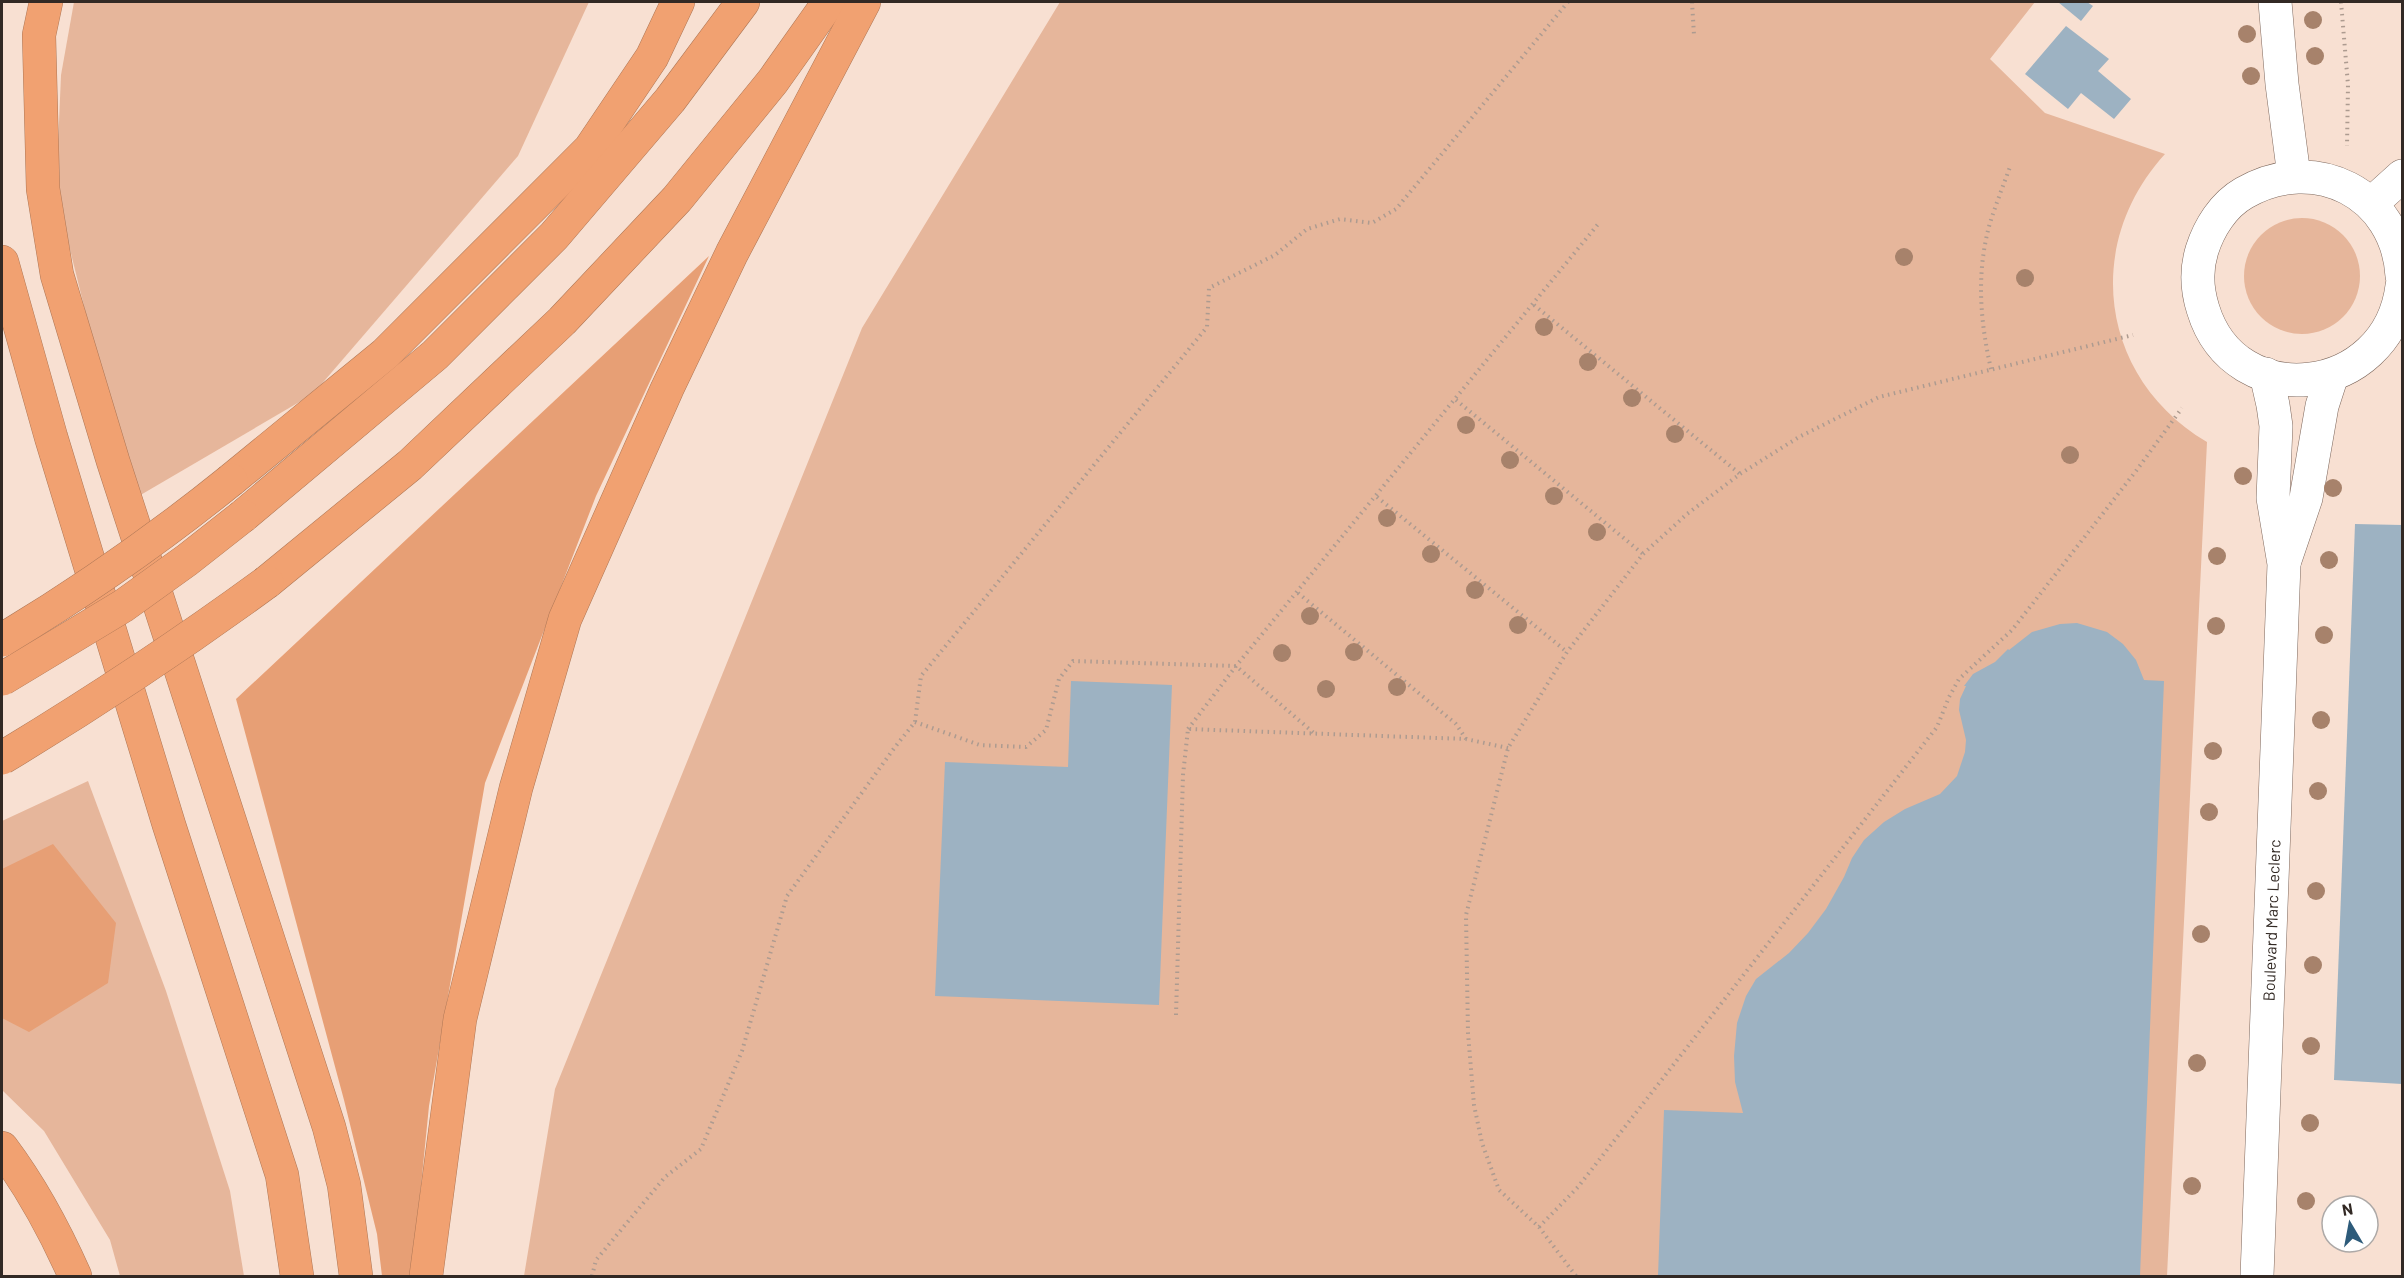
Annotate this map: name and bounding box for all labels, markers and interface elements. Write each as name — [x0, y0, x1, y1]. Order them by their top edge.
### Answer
street label: Boulevard Marc Leclerc — [2258, 839, 2283, 1001]
north arrow — [2320, 1194, 2380, 1254]
text: N — [2340, 1198, 2354, 1219]

